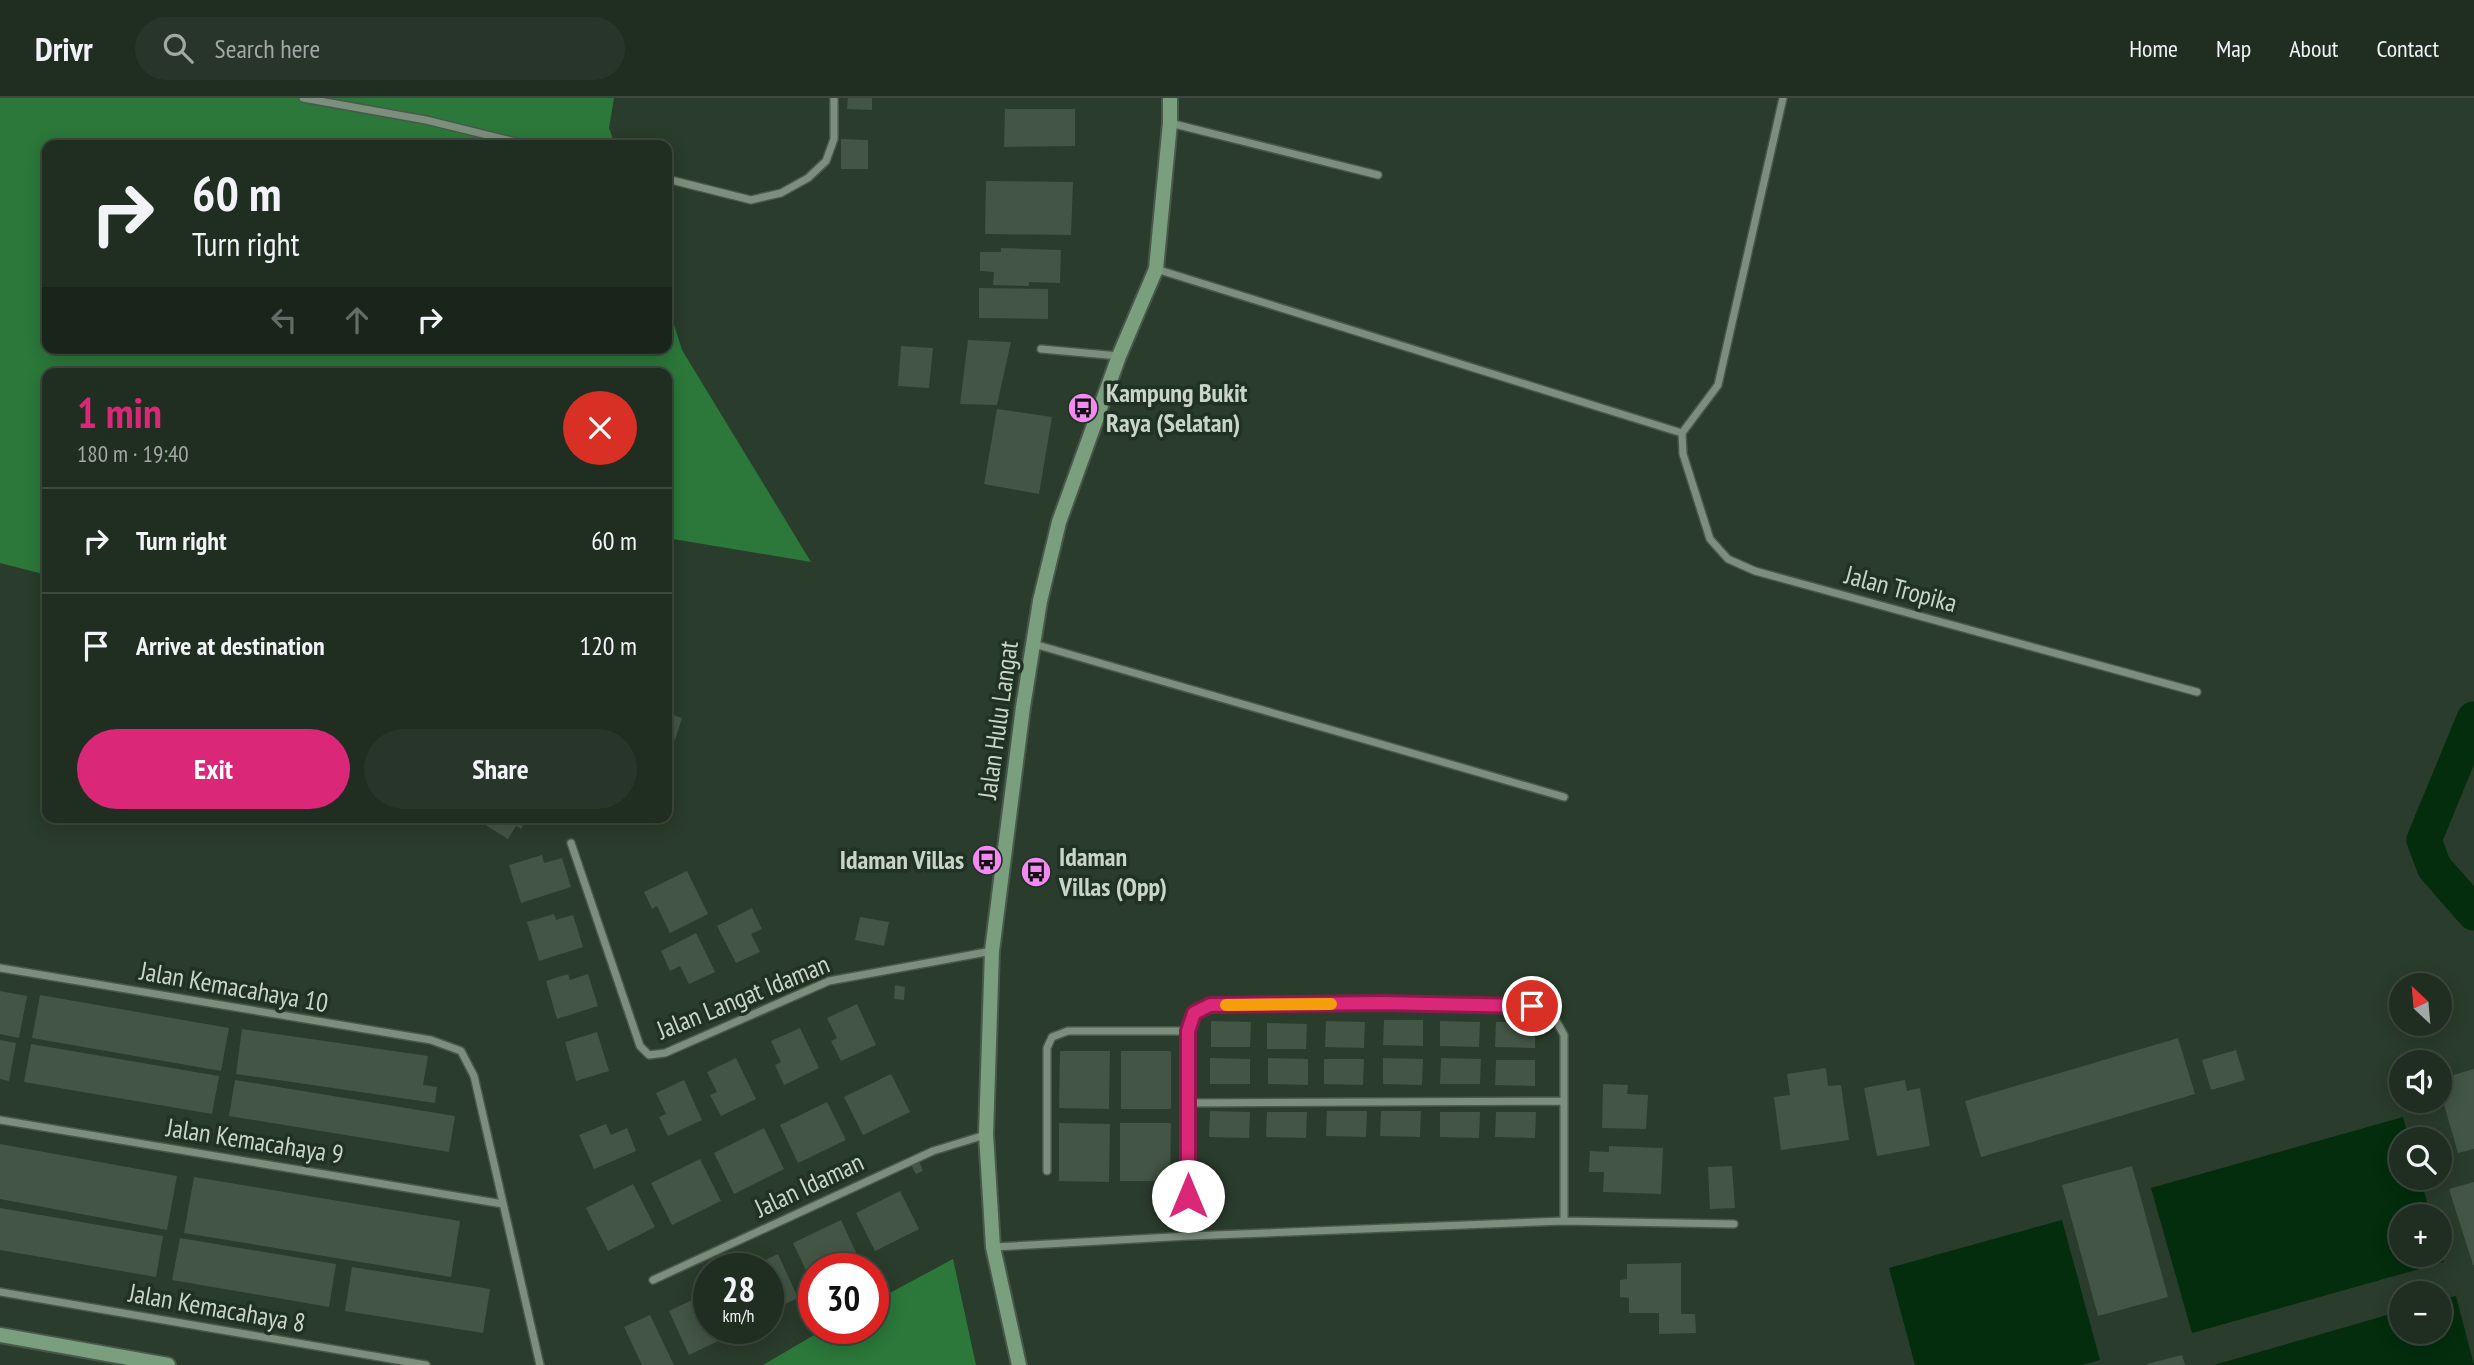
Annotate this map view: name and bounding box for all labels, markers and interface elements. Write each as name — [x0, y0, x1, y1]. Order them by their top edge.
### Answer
search box — [135, 17, 625, 80]
text: Drivr — [35, 27, 93, 70]
icon: search — [159, 29, 197, 67]
text: Search here — [215, 32, 320, 65]
text: Home — [2129, 33, 2178, 64]
text: Map — [2216, 33, 2251, 64]
text: About — [2289, 33, 2338, 64]
text: Contact — [2376, 33, 2439, 64]
text: 60 m — [192, 161, 281, 225]
icon: right — [77, 168, 168, 259]
text: Turn right — [192, 223, 300, 265]
icon: left — [265, 301, 303, 339]
icon: ahead — [338, 301, 376, 339]
icon: right — [411, 301, 449, 339]
place label: Kampung Bukit Raya (Selatan) — [1106, 376, 1248, 439]
text: 1 min — [77, 385, 162, 440]
button: close — [563, 391, 637, 465]
bus stop icon: Kampung Bukit Raya (Selatan) — [1066, 391, 1100, 425]
text: 180 m · 19:40 — [77, 439, 189, 468]
icon: right — [77, 522, 115, 560]
text: Turn right — [136, 524, 227, 557]
text: 60 m — [591, 524, 637, 557]
street label: Jalan Tropika — [1841, 557, 1961, 619]
icon: arrive — [77, 627, 115, 665]
text: Arrive at destination — [136, 629, 325, 662]
text: 120 m — [579, 629, 637, 662]
street label: Jalan Hulu Langat — [970, 639, 1025, 802]
button: Exit — [77, 729, 350, 809]
button: Share — [364, 729, 637, 809]
place label: Idaman Villas (Opp) — [1058, 840, 1167, 903]
place label: Idaman Villas — [840, 843, 964, 876]
bus stop icon: Idaman Villas — [970, 843, 1004, 877]
bus stop icon: Idaman Villas (Opp) — [1019, 855, 1053, 889]
street label: Jalan Langat Idaman — [651, 947, 834, 1046]
street label: Jalan Kemacahaya 10 — [136, 954, 331, 1019]
north arrow — [2389, 973, 2452, 1036]
map controls — [2389, 973, 2452, 1344]
pin — [1502, 976, 1562, 1036]
icon: arrive — [1513, 987, 1551, 1025]
button: sound — [2389, 1050, 2452, 1113]
street label: Jalan Kemacahaya 9 — [163, 1110, 346, 1171]
button: search — [2389, 1127, 2452, 1190]
street label: Jalan Idaman — [748, 1145, 869, 1225]
position arrow — [1151, 1159, 1225, 1233]
button: + — [2389, 1204, 2452, 1267]
speed limit sign: 30 — [798, 1253, 889, 1344]
text: 28 — [722, 1266, 755, 1312]
street label: Jalan Kemacahaya 8 — [125, 1276, 308, 1339]
button: − — [2389, 1281, 2452, 1344]
text: km/h — [723, 1304, 754, 1327]

